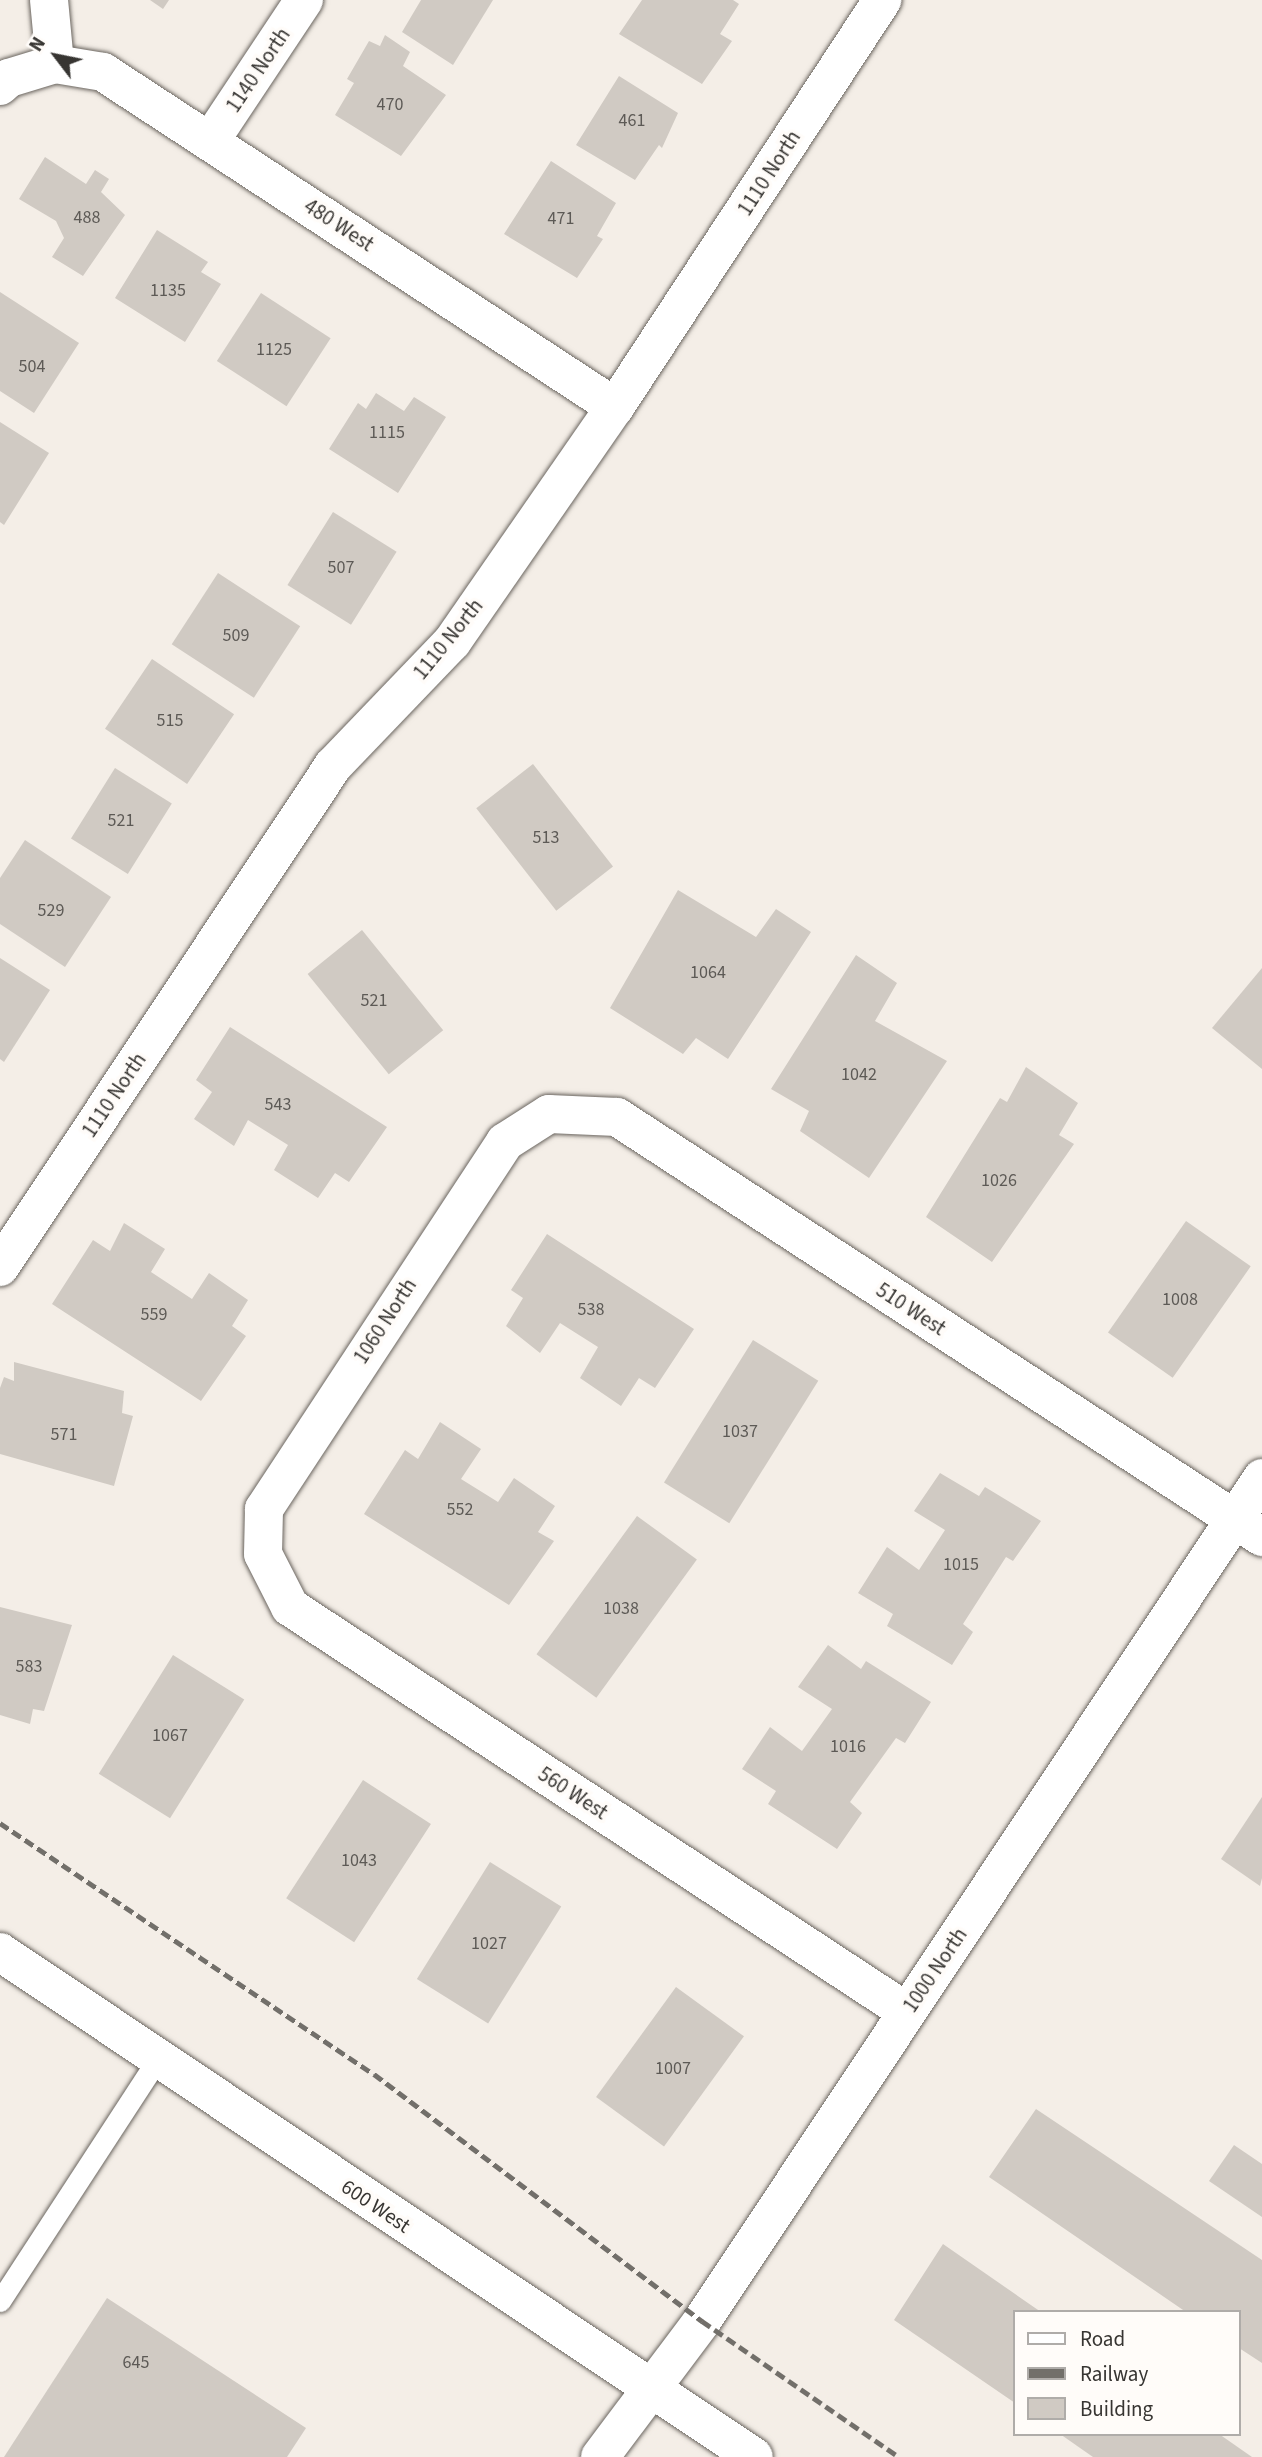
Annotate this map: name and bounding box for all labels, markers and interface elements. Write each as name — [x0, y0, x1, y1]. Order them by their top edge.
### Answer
north arrow — [21, 21, 91, 91]
street label: 1140 North — [221, 23, 295, 117]
text: N — [23, 32, 53, 57]
house number: 470 — [377, 94, 403, 116]
house number: 461 — [619, 110, 645, 132]
street label: 1110 North — [732, 126, 806, 220]
street label: 480 West — [299, 193, 379, 257]
house number: 488 — [74, 207, 100, 229]
house number: 471 — [548, 208, 574, 230]
house number: 1135 — [150, 280, 186, 302]
house number: 1125 — [256, 339, 292, 361]
house number: 504 — [19, 356, 45, 378]
house number: 1115 — [369, 422, 405, 444]
house number: 507 — [328, 557, 354, 579]
street label: 1110 North — [408, 593, 488, 685]
house number: 509 — [223, 625, 249, 647]
house number: 515 — [157, 710, 183, 732]
house number: 521 — [108, 810, 134, 832]
house number: 513 — [533, 827, 559, 849]
house number: 529 — [38, 900, 64, 922]
house number: 1064 — [690, 962, 726, 984]
house number: 521 — [361, 990, 387, 1012]
street label: 1110 North — [77, 1048, 151, 1142]
house number: 1042 — [841, 1064, 877, 1086]
house number: 543 — [265, 1094, 291, 1116]
house number: 1026 — [981, 1170, 1017, 1192]
street label: 1060 North — [348, 1274, 422, 1368]
street label: 510 West — [871, 1277, 951, 1341]
house number: 1008 — [1162, 1289, 1198, 1311]
house number: 538 — [578, 1299, 604, 1321]
house number: 559 — [141, 1304, 167, 1326]
house number: 1037 — [722, 1421, 758, 1443]
house number: 571 — [51, 1424, 77, 1446]
house number: 552 — [447, 1499, 473, 1521]
house number: 1015 — [943, 1554, 979, 1576]
house number: 1038 — [603, 1598, 639, 1620]
house number: 583 — [16, 1656, 42, 1678]
house number: 1067 — [152, 1725, 188, 1747]
house number: 1016 — [830, 1736, 866, 1758]
street label: 560 West — [533, 1761, 613, 1825]
house number: 1043 — [341, 1850, 377, 1872]
street label: 1000 North — [898, 1923, 972, 2017]
house number: 1027 — [471, 1933, 507, 1955]
house number: 1007 — [655, 2058, 691, 2080]
street label: 600 West — [337, 2174, 415, 2238]
legend — [1014, 2310, 1241, 2436]
text: Road — [1080, 2324, 1125, 2354]
house number: 645 — [123, 2352, 149, 2374]
text: Railway — [1080, 2359, 1148, 2389]
text: Building — [1080, 2394, 1153, 2424]

